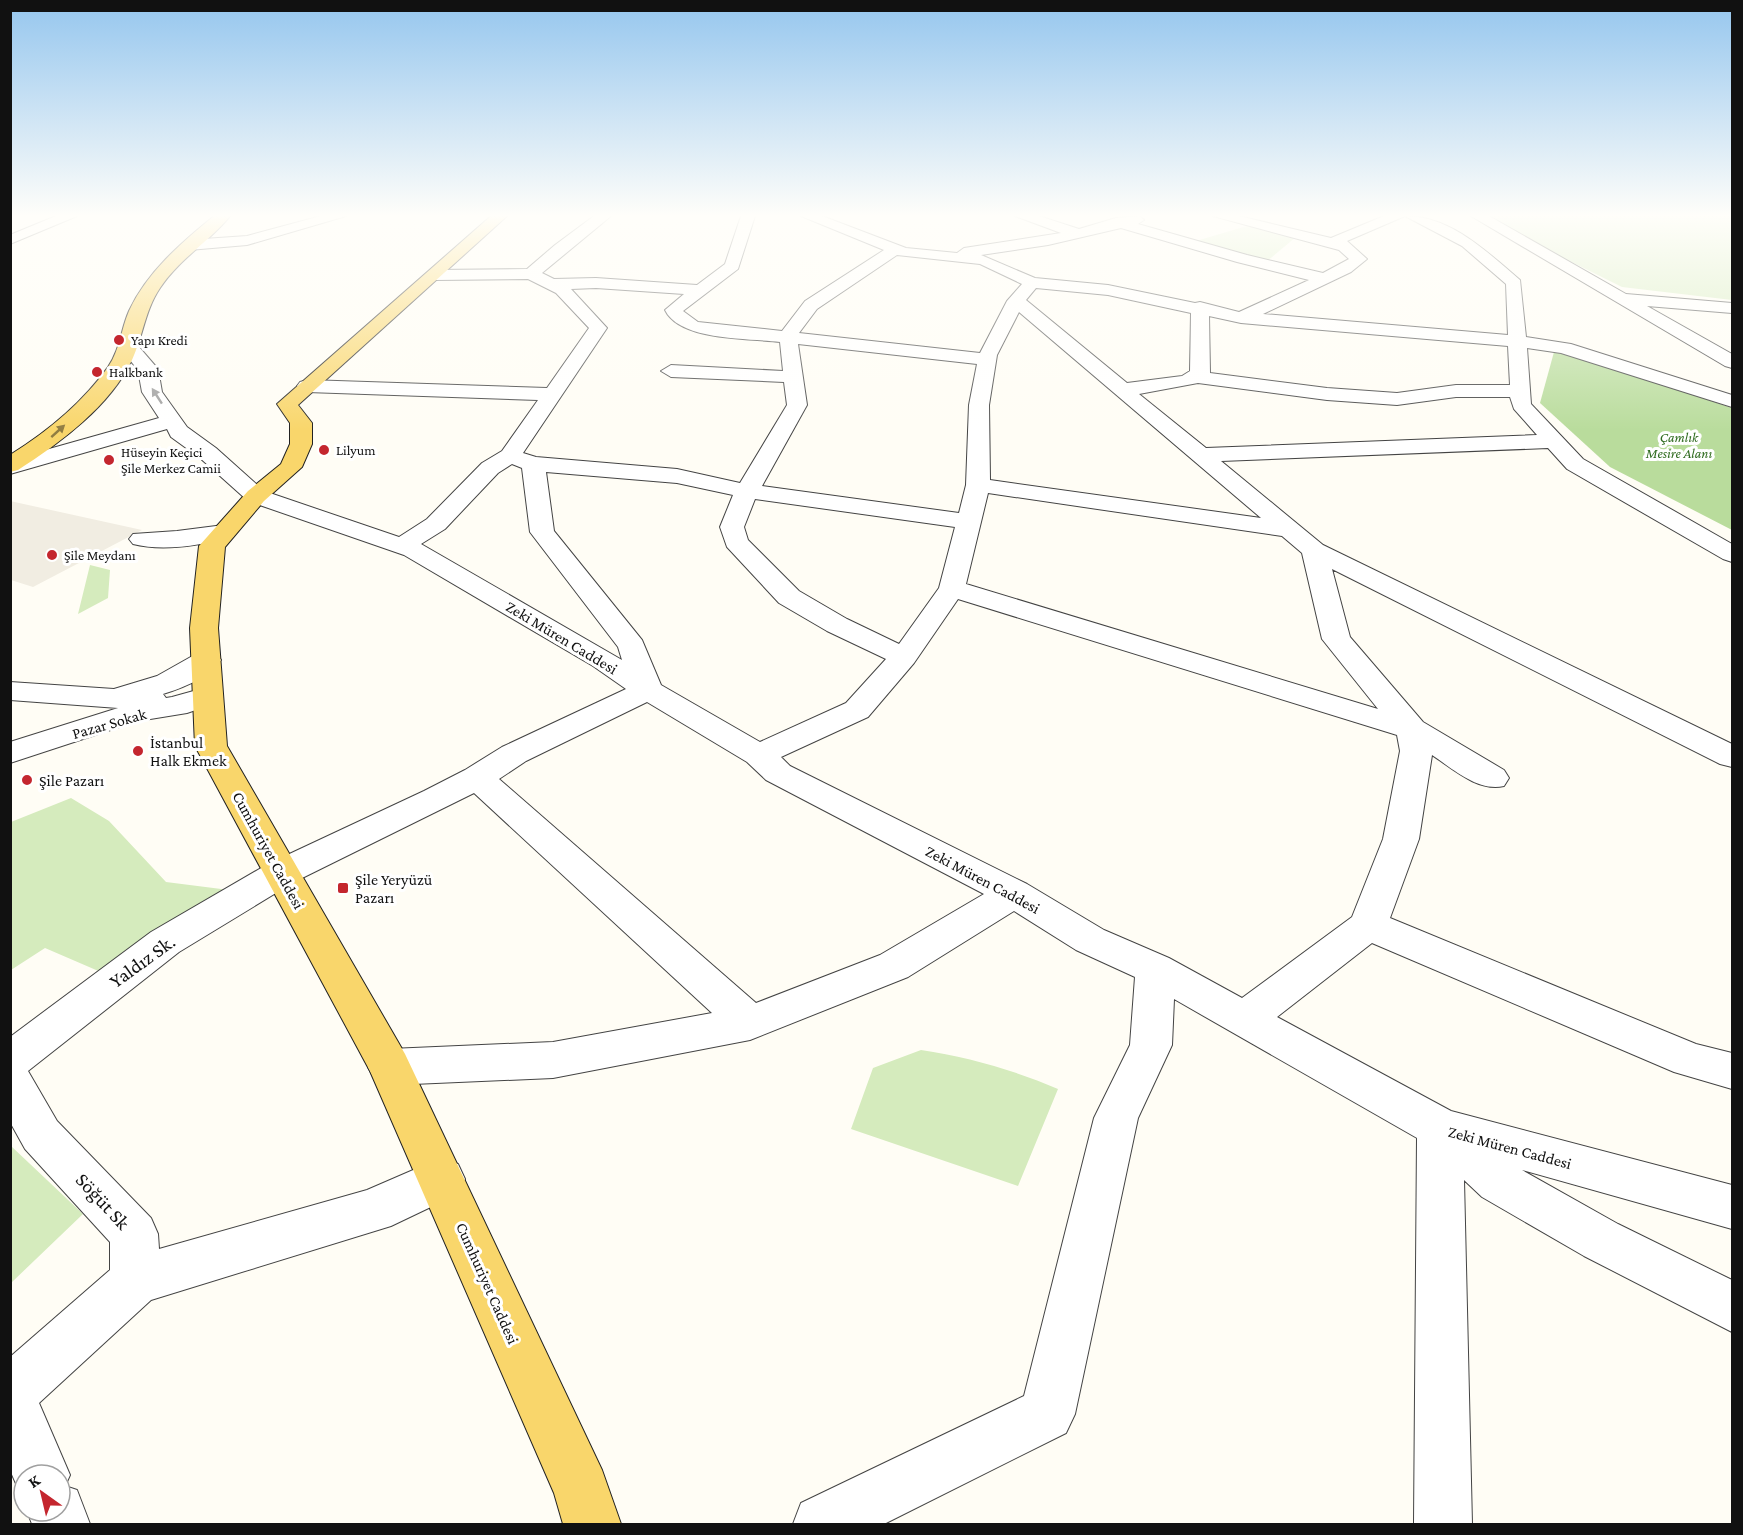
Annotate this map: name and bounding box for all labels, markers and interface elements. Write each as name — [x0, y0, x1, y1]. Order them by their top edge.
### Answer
place label: Yapı Kredi — [131, 332, 188, 348]
marker: Yapı Kredi — [112, 333, 126, 347]
place label: Halkbank — [109, 364, 163, 380]
marker: Halkbank — [90, 365, 104, 379]
one-way arrow — [151, 389, 163, 405]
one-way arrow — [50, 425, 65, 438]
park label: Çamlık Mesire Alanı — [1645, 429, 1712, 461]
place label: Lilyum — [336, 442, 375, 458]
marker: Lilyum — [317, 443, 331, 457]
place label: Hüseyin Keçici Şile Merkez Camii — [121, 444, 221, 476]
marker: Hüseyin Keçici Şile Merkez Camii — [102, 453, 116, 467]
place label: Şile Meydanı — [64, 547, 136, 563]
marker: Şile Meydanı — [45, 548, 59, 562]
street label: Zeki Müren Caddesi — [503, 597, 621, 677]
street label: Pazar Sokak — [70, 705, 148, 742]
place label: İstanbul Halk Ekmek — [150, 734, 227, 769]
marker: İstanbul Halk Ekmek — [131, 744, 145, 758]
place label: Şile Pazarı — [39, 772, 104, 790]
marker: Şile Pazarı — [20, 773, 34, 787]
street label: Cumhuriyet Caddesi — [228, 789, 308, 912]
street label: Zeki Müren Caddesi — [923, 842, 1043, 917]
place label: Şile Yeryüzü Pazarı — [355, 871, 433, 906]
marker: Şile Yeryüzü Pazarı — [336, 881, 350, 895]
street label: Yaldız Sk. — [105, 930, 179, 992]
street label: Zeki Müren Caddesi — [1446, 1123, 1573, 1172]
street label: Söğüt Sk — [71, 1168, 135, 1235]
street label: Cumhuriyet Caddesi — [452, 1220, 522, 1347]
north arrow — [12, 1463, 72, 1523]
text: K — [25, 1471, 44, 1491]

